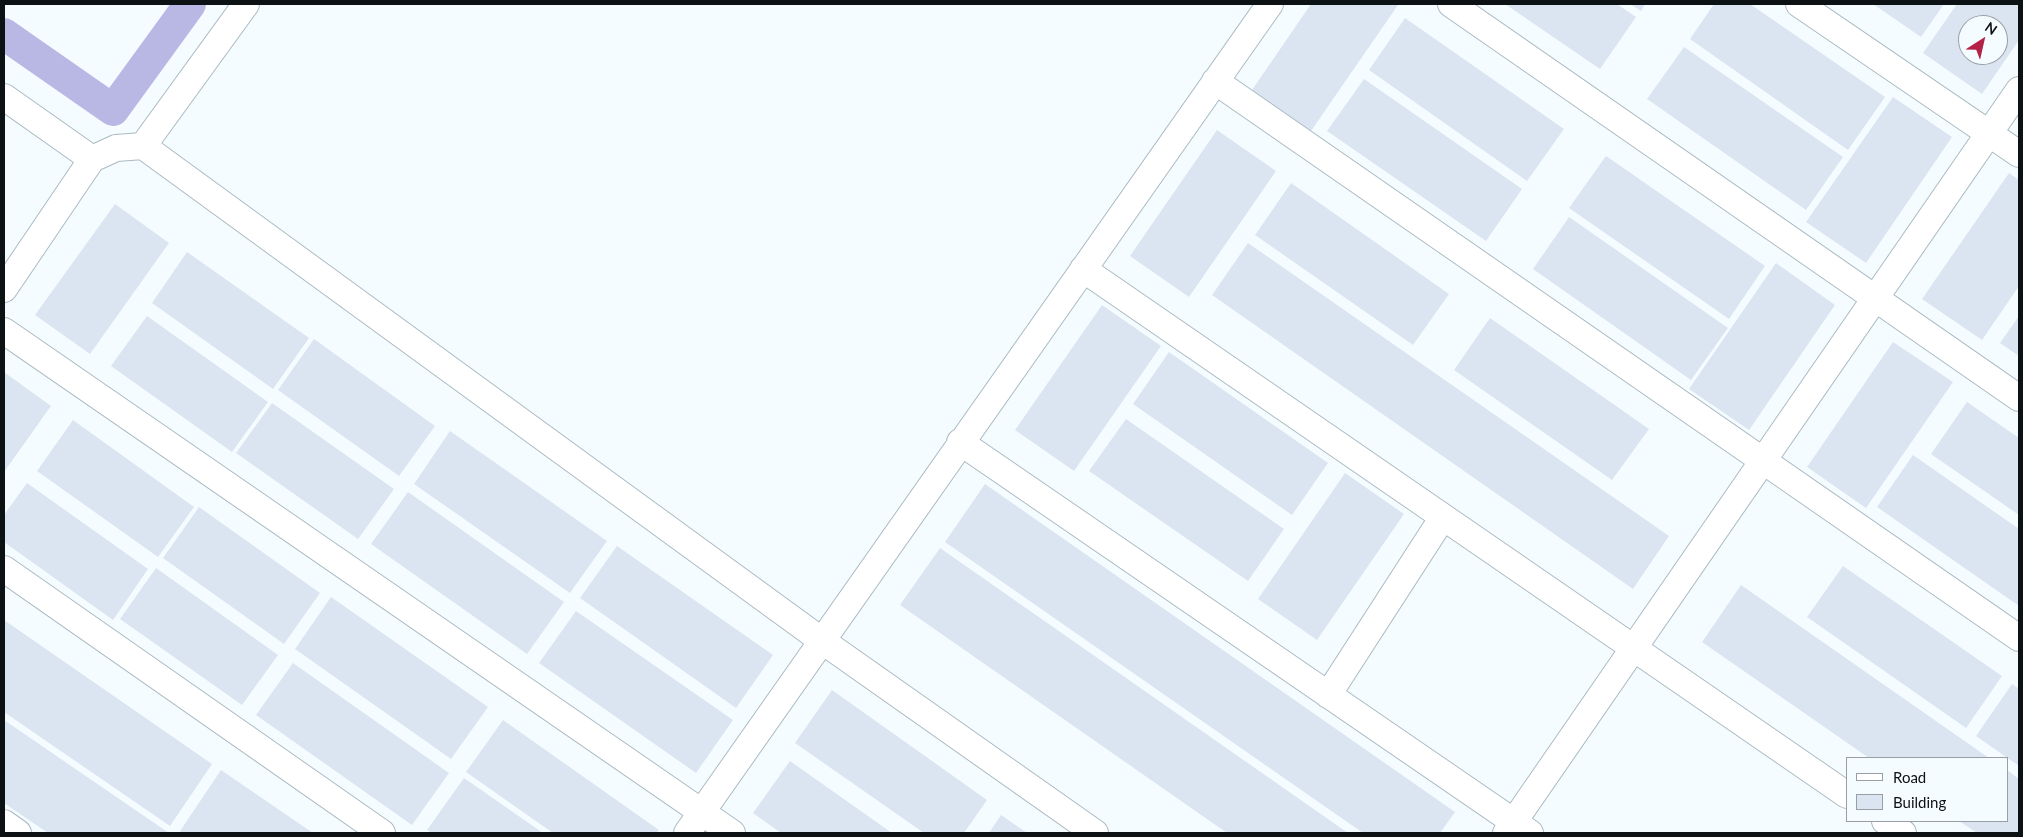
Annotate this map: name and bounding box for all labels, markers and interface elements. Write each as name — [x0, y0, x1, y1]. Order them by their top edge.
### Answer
north arrow — [1958, 15, 2008, 65]
text: N — [1982, 18, 2001, 38]
legend — [1846, 757, 2008, 822]
text: Road — [1893, 768, 1926, 786]
text: Building — [1893, 793, 1946, 811]

